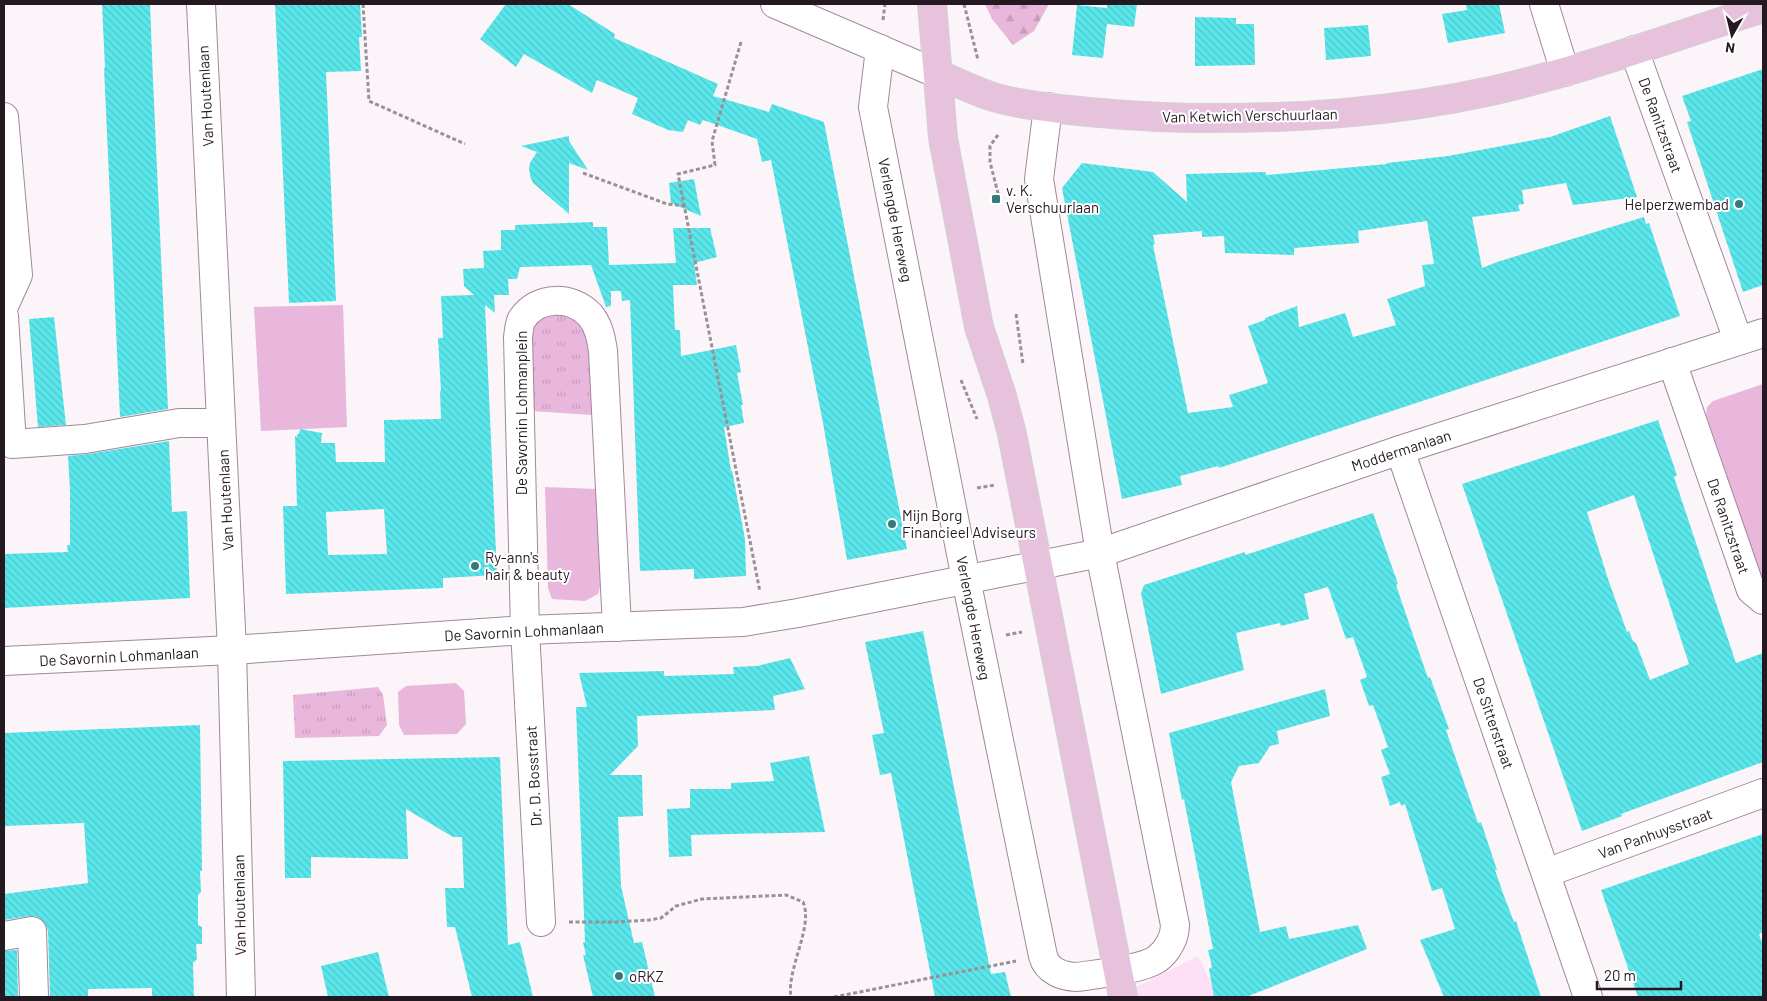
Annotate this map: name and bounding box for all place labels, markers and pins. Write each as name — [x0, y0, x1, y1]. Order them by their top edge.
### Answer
place label: v. K. Verschuurlaan — [1006, 181, 1099, 216]
marker: v. K. Verschuurlaan — [990, 193, 1002, 205]
place label: Helperzwembad — [1624, 195, 1729, 213]
marker: Helperzwembad — [1733, 198, 1745, 210]
place label: Mijn Borg Financieel Adviseurs — [902, 506, 1036, 541]
marker: Mijn Borg Financieel Adviseurs — [886, 518, 898, 530]
place label: Ry-ann's hair & beauty — [485, 548, 570, 583]
marker: Ry-ann's hair & beauty — [469, 560, 481, 572]
place label: oRKZ — [629, 967, 664, 985]
marker: oRKZ — [613, 970, 625, 982]

